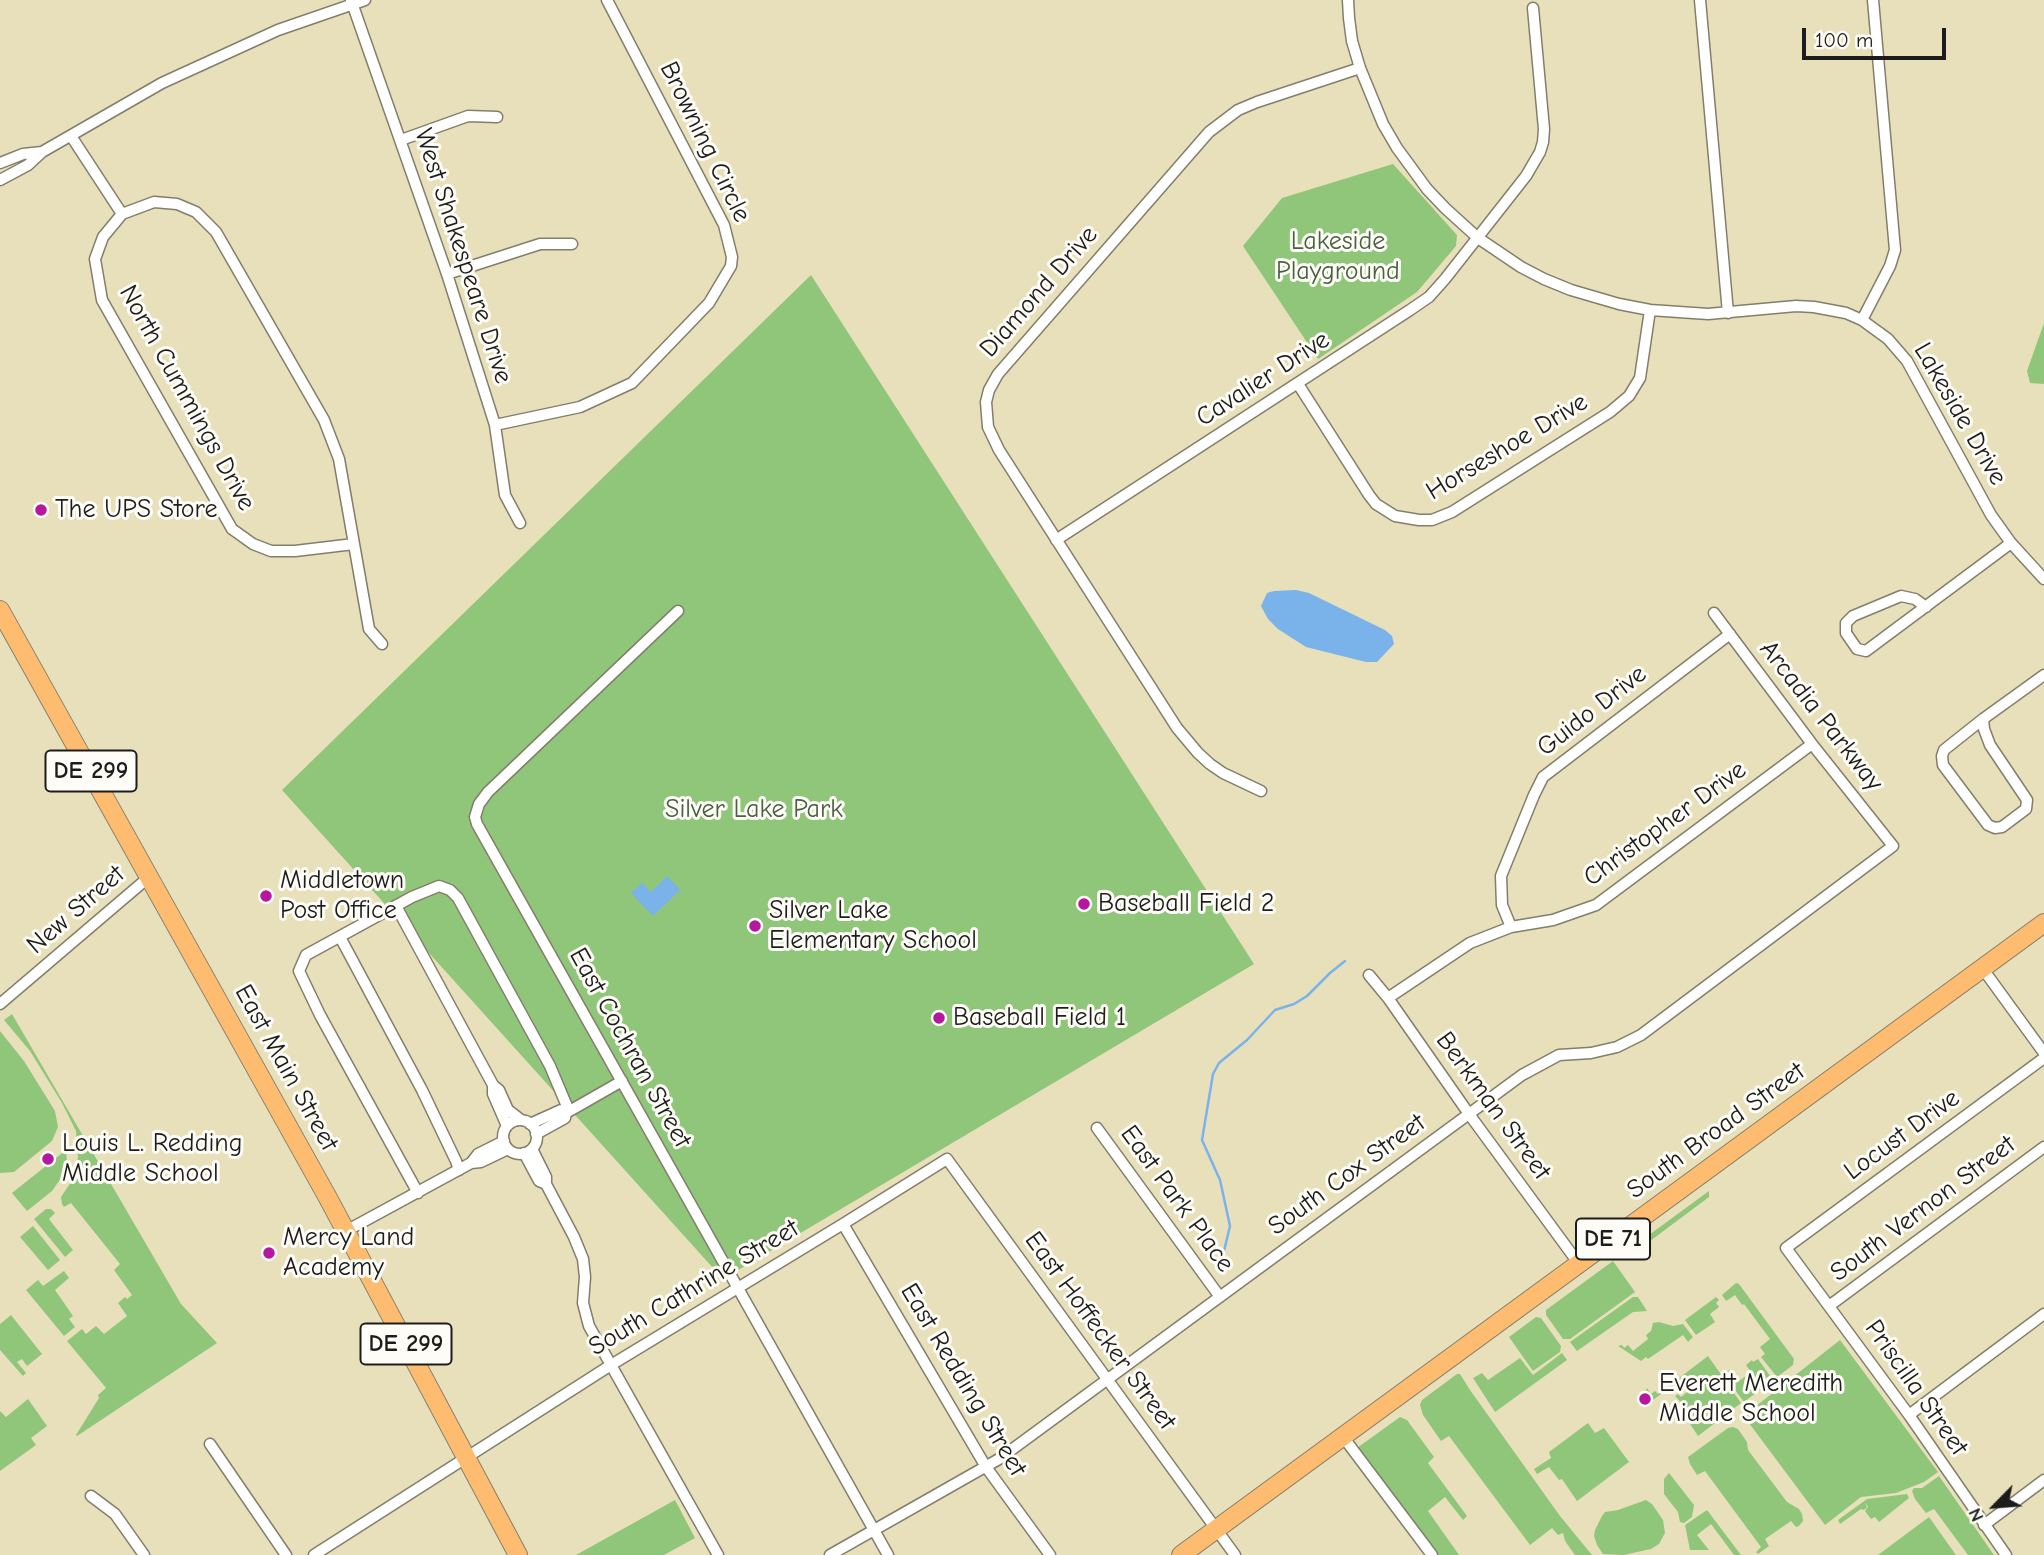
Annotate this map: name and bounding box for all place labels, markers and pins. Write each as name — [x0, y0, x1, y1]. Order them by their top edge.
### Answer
place label: The UPS Store — [55, 494, 217, 526]
marker: The UPS Store — [33, 502, 49, 518]
place label: Middletown Post Office — [280, 865, 404, 926]
marker: Middletown Post Office — [258, 888, 274, 904]
place label: Baseball Field 2 — [1098, 888, 1274, 920]
place label: Silver Lake Elementary School — [769, 895, 977, 956]
marker: Baseball Field 2 — [1076, 896, 1092, 912]
marker: Silver Lake Elementary School — [747, 918, 763, 934]
place label: Baseball Field 1 — [953, 1002, 1126, 1034]
marker: Baseball Field 1 — [931, 1010, 947, 1026]
place label: Louis L. Redding Middle School — [62, 1128, 242, 1190]
marker: Louis L. Redding Middle School — [40, 1151, 56, 1167]
place label: Mercy Land Academy — [283, 1222, 414, 1284]
marker: Mercy Land Academy — [261, 1245, 277, 1261]
place label: Everett Meredith Middle School — [1659, 1368, 1843, 1430]
marker: Everett Meredith Middle School — [1637, 1391, 1653, 1407]

